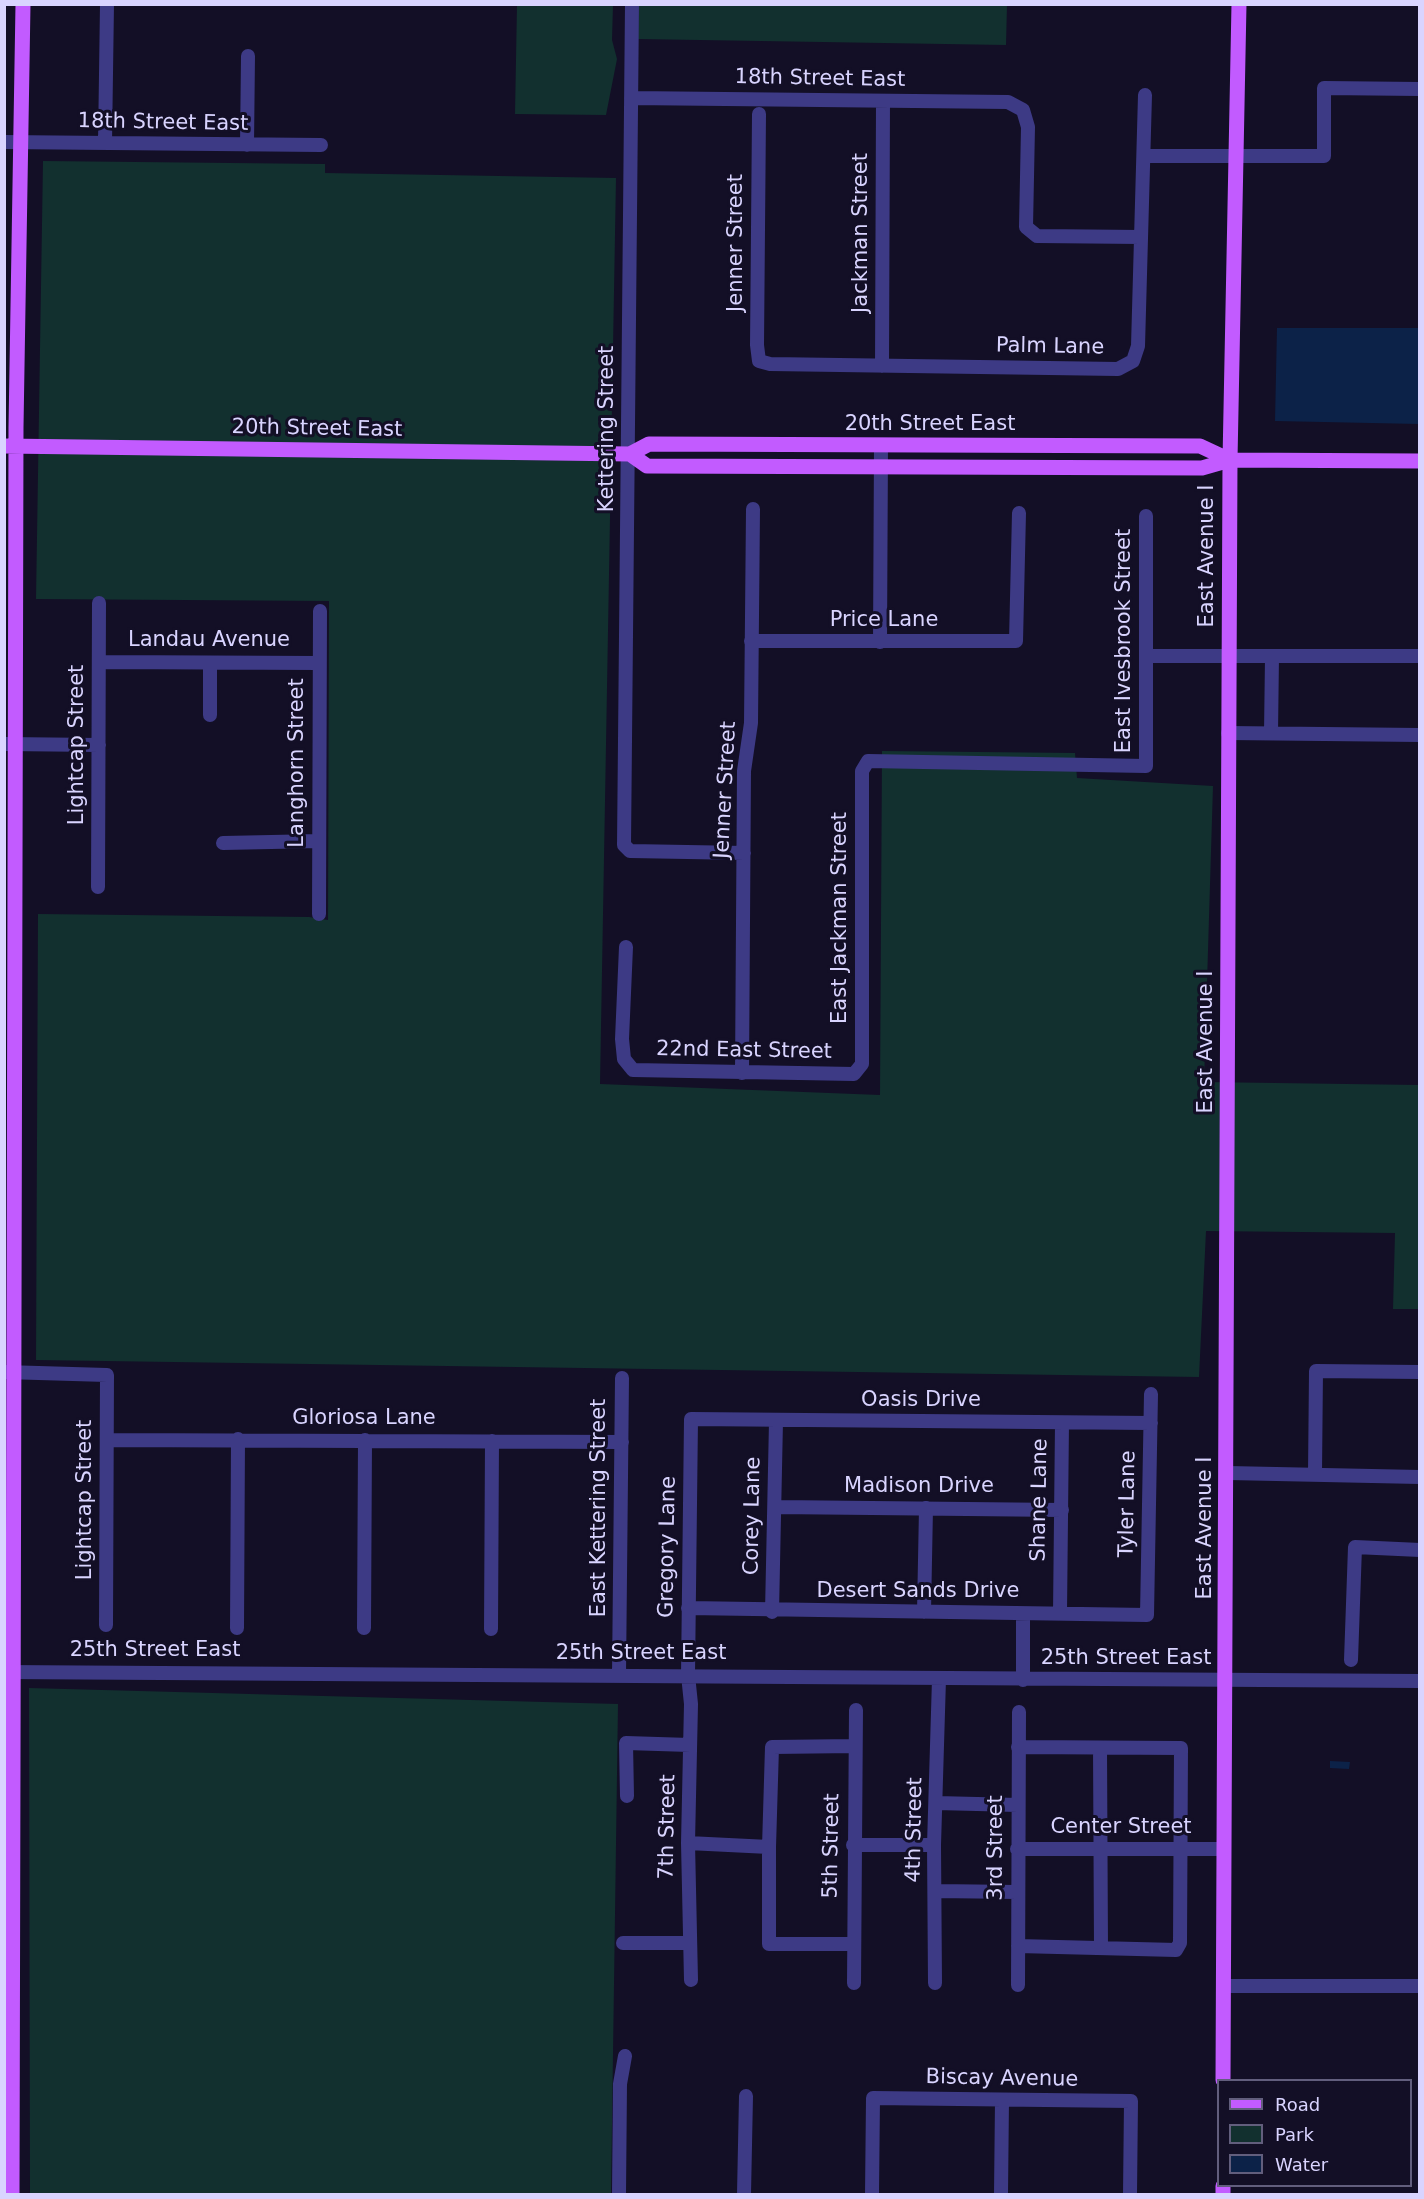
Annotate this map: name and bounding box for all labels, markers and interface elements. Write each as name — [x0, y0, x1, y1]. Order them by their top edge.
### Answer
street label: 18th Street East — [734, 65, 906, 93]
street label: 18th Street East — [77, 109, 249, 137]
street label: Jackman Street — [849, 153, 875, 313]
street label: Jenner Street — [724, 174, 750, 312]
street label: Palm Lane — [996, 333, 1104, 361]
street label: Kettering Street — [595, 346, 621, 512]
street label: 20th Street East — [845, 412, 1015, 438]
street label: 20th Street East — [231, 415, 403, 443]
street label: East Avenue I — [1195, 485, 1221, 627]
street label: East Ivesbrook Street — [1112, 529, 1138, 753]
street label: Price Lane — [830, 608, 938, 634]
street label: Landau Avenue — [128, 628, 290, 654]
street label: Lightcap Street — [65, 665, 91, 825]
street label: Langhorn Street — [285, 678, 311, 848]
street label: Jenner Street — [710, 721, 742, 859]
street label: East Jackman Street — [828, 812, 854, 1024]
street label: East Avenue I — [1194, 971, 1220, 1113]
street label: 22nd East Street — [656, 1037, 832, 1065]
street label: Oasis Drive — [861, 1388, 981, 1414]
street label: East Kettering Street — [587, 1399, 613, 1617]
street label: Gloriosa Lane — [292, 1406, 436, 1432]
street label: Lightcap Street — [73, 1420, 99, 1580]
street label: Shane Lane — [1026, 1438, 1054, 1562]
street label: Tyler Lane — [1114, 1450, 1142, 1558]
street label: Corey Lane — [739, 1457, 767, 1575]
street label: East Avenue I — [1193, 1457, 1219, 1599]
street label: Madison Drive — [844, 1474, 994, 1500]
street label: Gregory Lane — [654, 1476, 682, 1618]
street label: Desert Sands Drive — [817, 1579, 1019, 1605]
street label: 25th Street East — [70, 1638, 240, 1664]
street label: 25th Street East — [556, 1641, 726, 1667]
street label: 25th Street East — [1041, 1646, 1211, 1672]
street label: 7th Street — [654, 1774, 682, 1880]
street label: 4th Street — [901, 1777, 929, 1883]
street label: 5th Street — [818, 1793, 846, 1899]
street label: 3rd Street — [984, 1795, 1010, 1901]
street label: Center Street — [1050, 1815, 1192, 1841]
street label: Biscay Avenue — [925, 2065, 1079, 2093]
legend — [1217, 2079, 1412, 2187]
text: Road — [1275, 2094, 1320, 2115]
text: Park — [1275, 2124, 1314, 2145]
text: Water — [1275, 2154, 1328, 2175]

